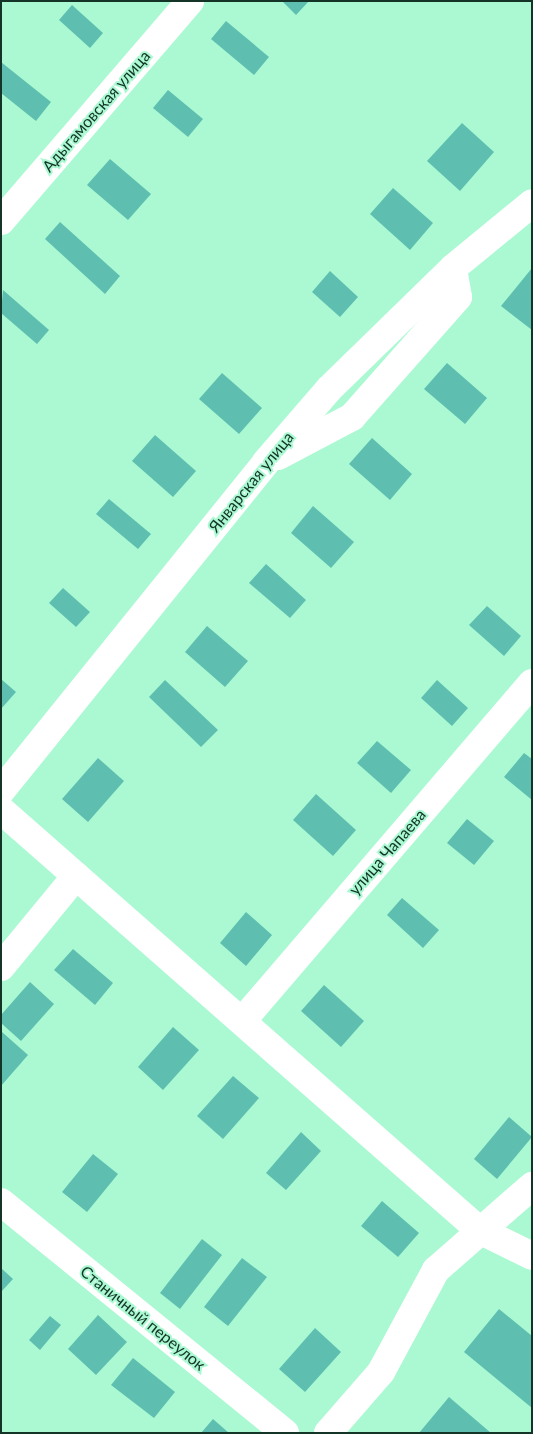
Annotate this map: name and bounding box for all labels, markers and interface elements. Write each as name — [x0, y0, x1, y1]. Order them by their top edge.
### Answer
street label: Адыгамовская улица — [38, 46, 154, 176]
street label: Январская улица — [205, 428, 297, 536]
street label: улица Чапаева — [345, 805, 429, 899]
street label: Станичный переулок — [77, 1262, 209, 1374]

